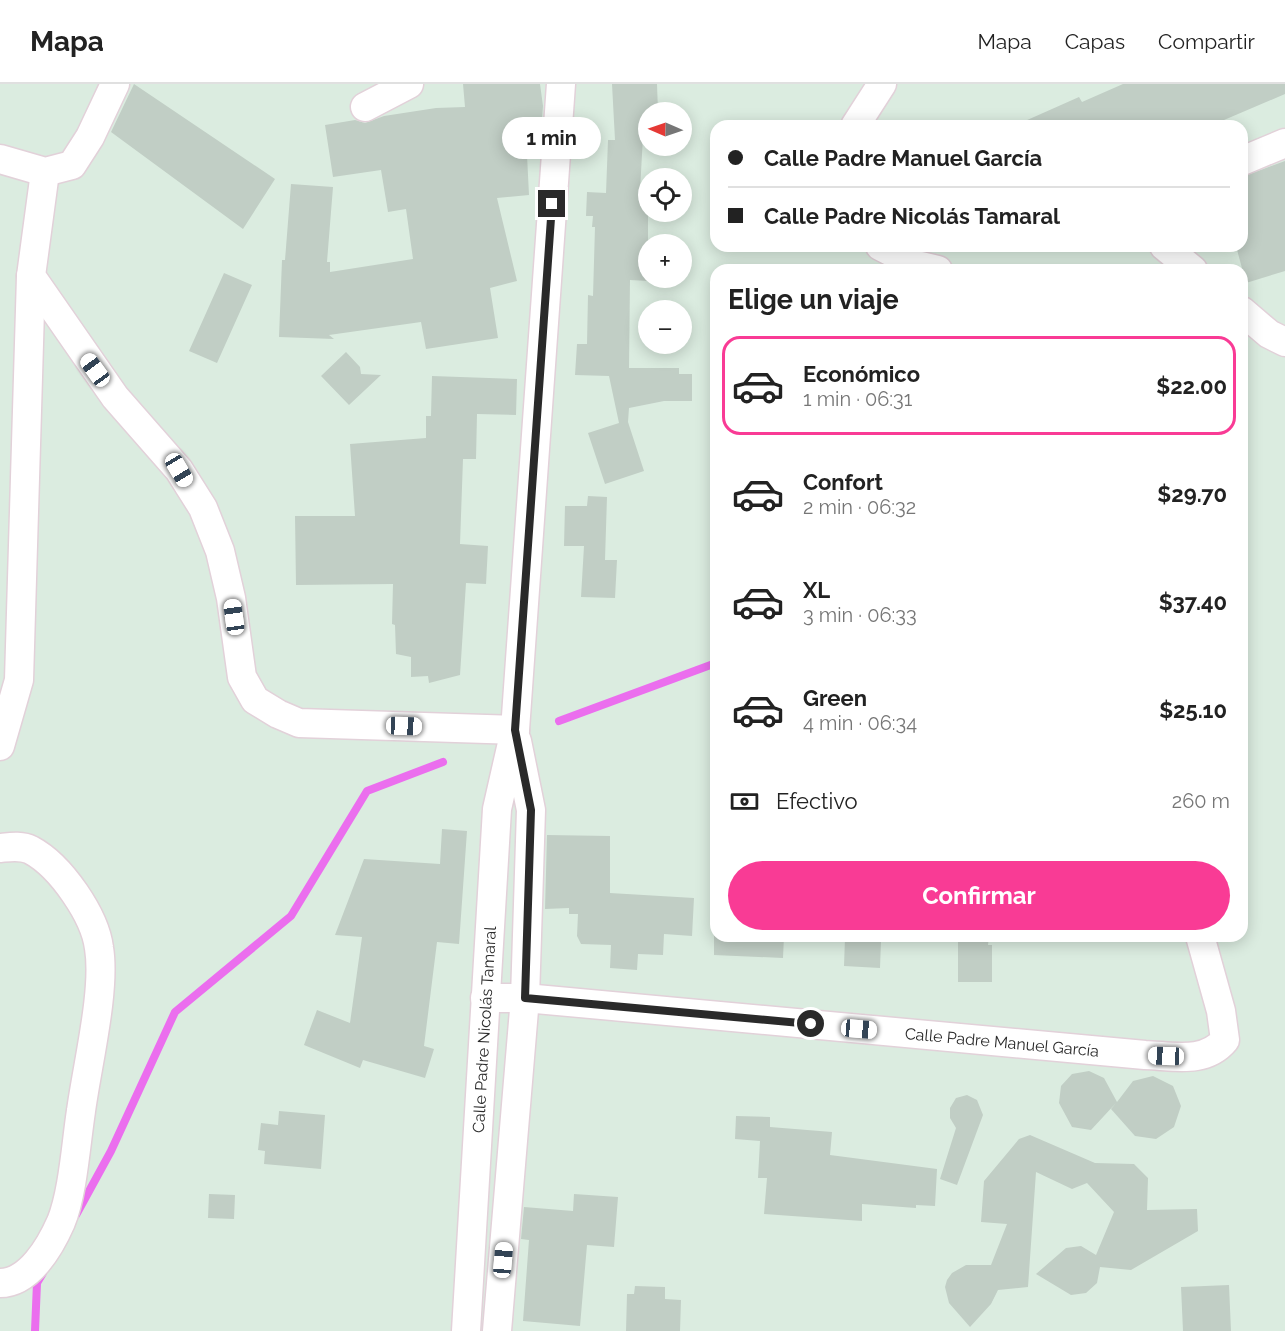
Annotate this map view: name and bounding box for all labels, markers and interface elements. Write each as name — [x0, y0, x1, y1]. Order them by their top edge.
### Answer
text: Mapa — [30, 25, 104, 58]
text: Mapa — [977, 29, 1032, 54]
text: Capas — [1065, 29, 1125, 54]
text: Compartir — [1158, 29, 1255, 54]
north arrow — [638, 102, 692, 156]
map controls — [638, 102, 692, 354]
callout: 1 min — [502, 117, 602, 159]
text: 1 min — [526, 126, 577, 150]
text: Calle Padre Manuel García — [764, 145, 1042, 171]
button: locate — [638, 168, 692, 222]
route end — [538, 190, 565, 217]
text: Calle Padre Nicolás Tamaral — [764, 203, 1060, 229]
button: + — [638, 234, 692, 288]
text: Elige un viaje — [728, 284, 899, 315]
button: − — [638, 300, 692, 354]
car — [77, 350, 113, 390]
icon: car — [731, 359, 785, 413]
text: Económico — [803, 361, 920, 387]
text: $22.00 — [1156, 373, 1227, 399]
text: 1 min · 06:31 — [803, 387, 912, 411]
car — [162, 450, 196, 490]
icon: car — [731, 467, 785, 521]
text: Confort — [803, 469, 883, 495]
text: $29.70 — [1157, 481, 1227, 507]
text: 2 min · 06:32 — [803, 495, 916, 519]
icon: car — [731, 575, 785, 629]
text: XL — [803, 577, 830, 603]
text: $37.40 — [1159, 589, 1227, 615]
car — [223, 598, 245, 636]
text: 3 min · 06:33 — [803, 603, 917, 627]
icon: car — [731, 683, 785, 737]
text: Green — [803, 685, 867, 711]
text: $25.10 — [1159, 697, 1227, 723]
text: 4 min · 06:34 — [803, 711, 917, 735]
car — [386, 716, 422, 736]
icon: cash — [728, 785, 761, 818]
text: Efectivo — [776, 788, 858, 814]
text: 260 m — [1172, 789, 1230, 813]
button: Confirmar — [728, 861, 1230, 930]
street label: Calle Padre Nicolás Tamaral — [469, 925, 500, 1133]
route start — [797, 1010, 824, 1037]
car — [840, 1018, 878, 1040]
street label: Calle Padre Manuel García — [904, 1024, 1100, 1061]
car — [1148, 1046, 1184, 1066]
car — [492, 1241, 514, 1279]

